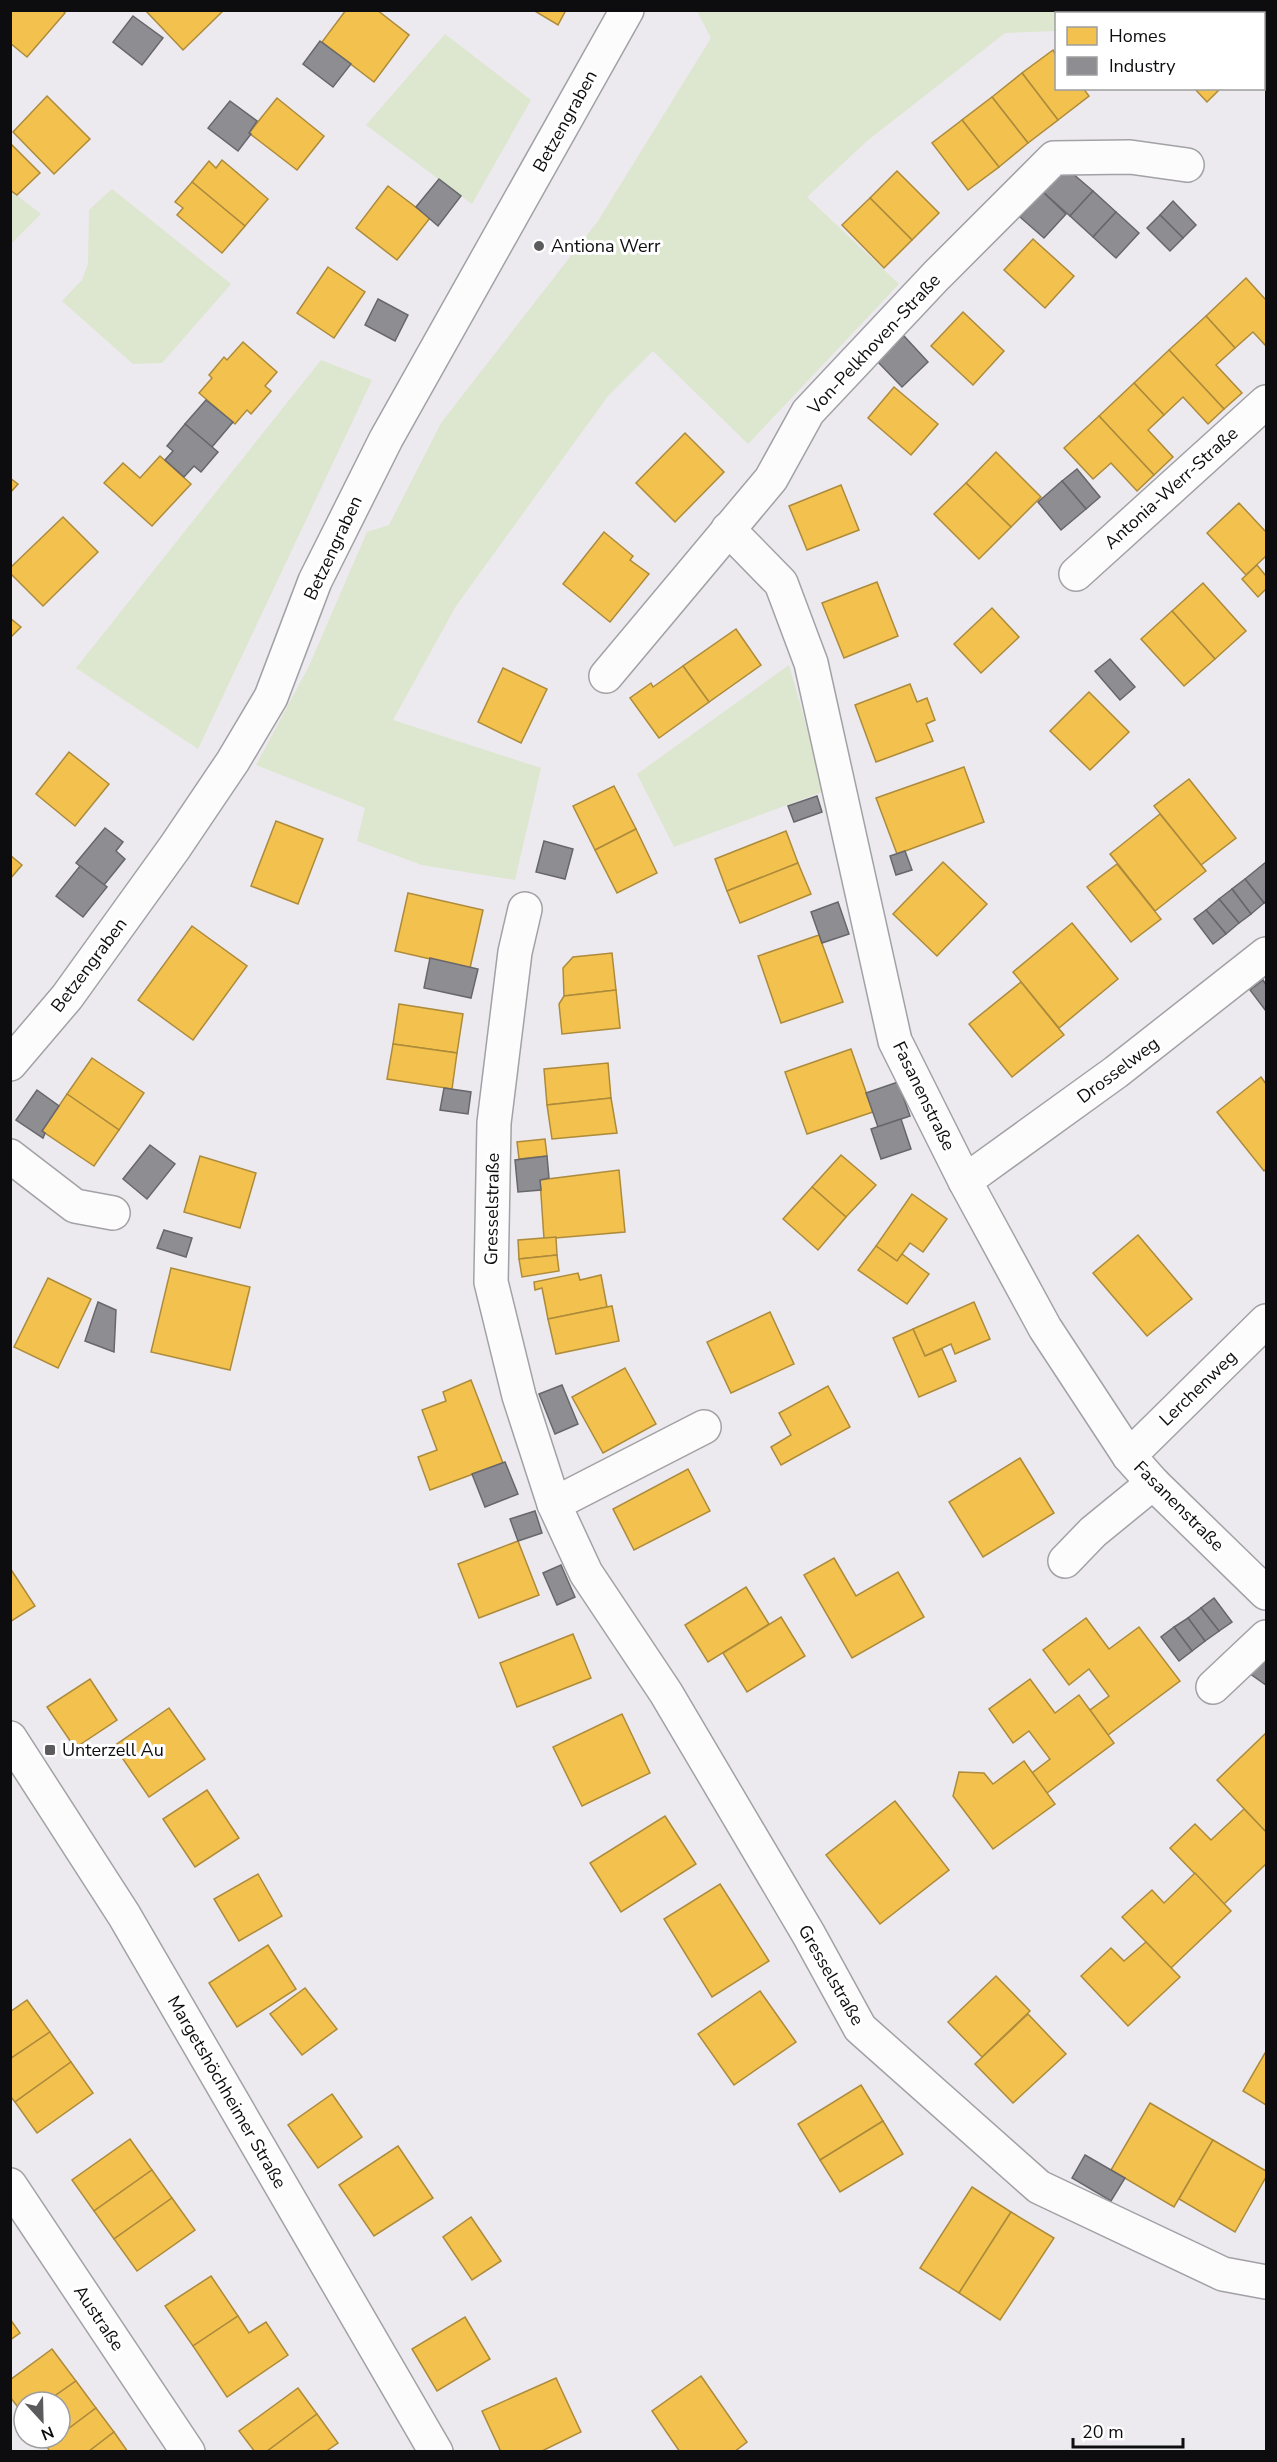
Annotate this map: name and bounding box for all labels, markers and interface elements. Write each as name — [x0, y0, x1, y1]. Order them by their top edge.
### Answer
legend — [1055, 12, 1265, 90]
text: Homes — [1109, 24, 1166, 48]
text: Industry — [1109, 54, 1176, 78]
street label: Betzengraben — [527, 66, 603, 176]
place label: Antiona Werr — [551, 234, 661, 258]
marker: Antiona Werr — [532, 239, 546, 253]
street label: Von-Pelkhoven-Straße — [802, 268, 946, 420]
street label: Antonia-Werr-Straße — [1099, 421, 1243, 555]
street label: Betzengraben — [298, 492, 368, 604]
street label: Betzengraben — [45, 913, 133, 1017]
street label: Drosselweg — [1072, 1031, 1164, 1109]
street label: Fasanenstraße — [887, 1037, 961, 1155]
street label: Gresselstraße — [479, 1153, 505, 1265]
street label: Lerchenweg — [1154, 1345, 1242, 1431]
street label: Fasanenstraße — [1129, 1456, 1229, 1556]
place label: Unterzell Au — [62, 1738, 164, 1762]
marker: Unterzell Au — [43, 1743, 57, 1757]
street label: Gresselstraße — [792, 1920, 870, 2030]
street label: Margetshöchheimer Straße — [162, 1991, 292, 2193]
street label: Austraße — [68, 2280, 130, 2356]
north arrow — [12, 2390, 72, 2450]
scale bar — [1073, 2411, 1182, 2449]
text: 20 m — [1082, 2420, 1124, 2444]
text: N — [38, 2421, 57, 2445]

